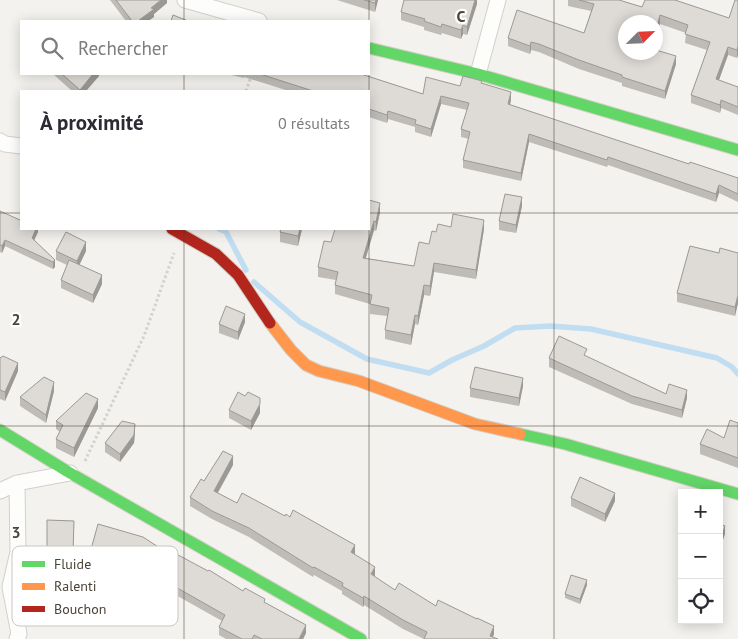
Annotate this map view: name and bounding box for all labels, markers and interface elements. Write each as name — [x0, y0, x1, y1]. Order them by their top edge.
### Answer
text: C — [457, 6, 466, 26]
north arrow — [618, 15, 663, 60]
search box — [20, 20, 370, 75]
icon: search — [38, 34, 66, 62]
text: Rechercher — [78, 36, 168, 60]
text: À proximité — [40, 109, 144, 136]
text: 0 résultats — [278, 113, 350, 133]
text: 2 — [11, 309, 21, 329]
map controls — [678, 489, 723, 624]
button: + — [678, 489, 723, 534]
text: 3 — [11, 522, 21, 542]
button: − — [678, 534, 723, 579]
legend — [12, 546, 178, 626]
text: Fluide — [54, 555, 91, 573]
text: Ralenti — [54, 577, 97, 595]
button: locate — [678, 579, 723, 624]
text: Bouchon — [54, 600, 106, 618]

